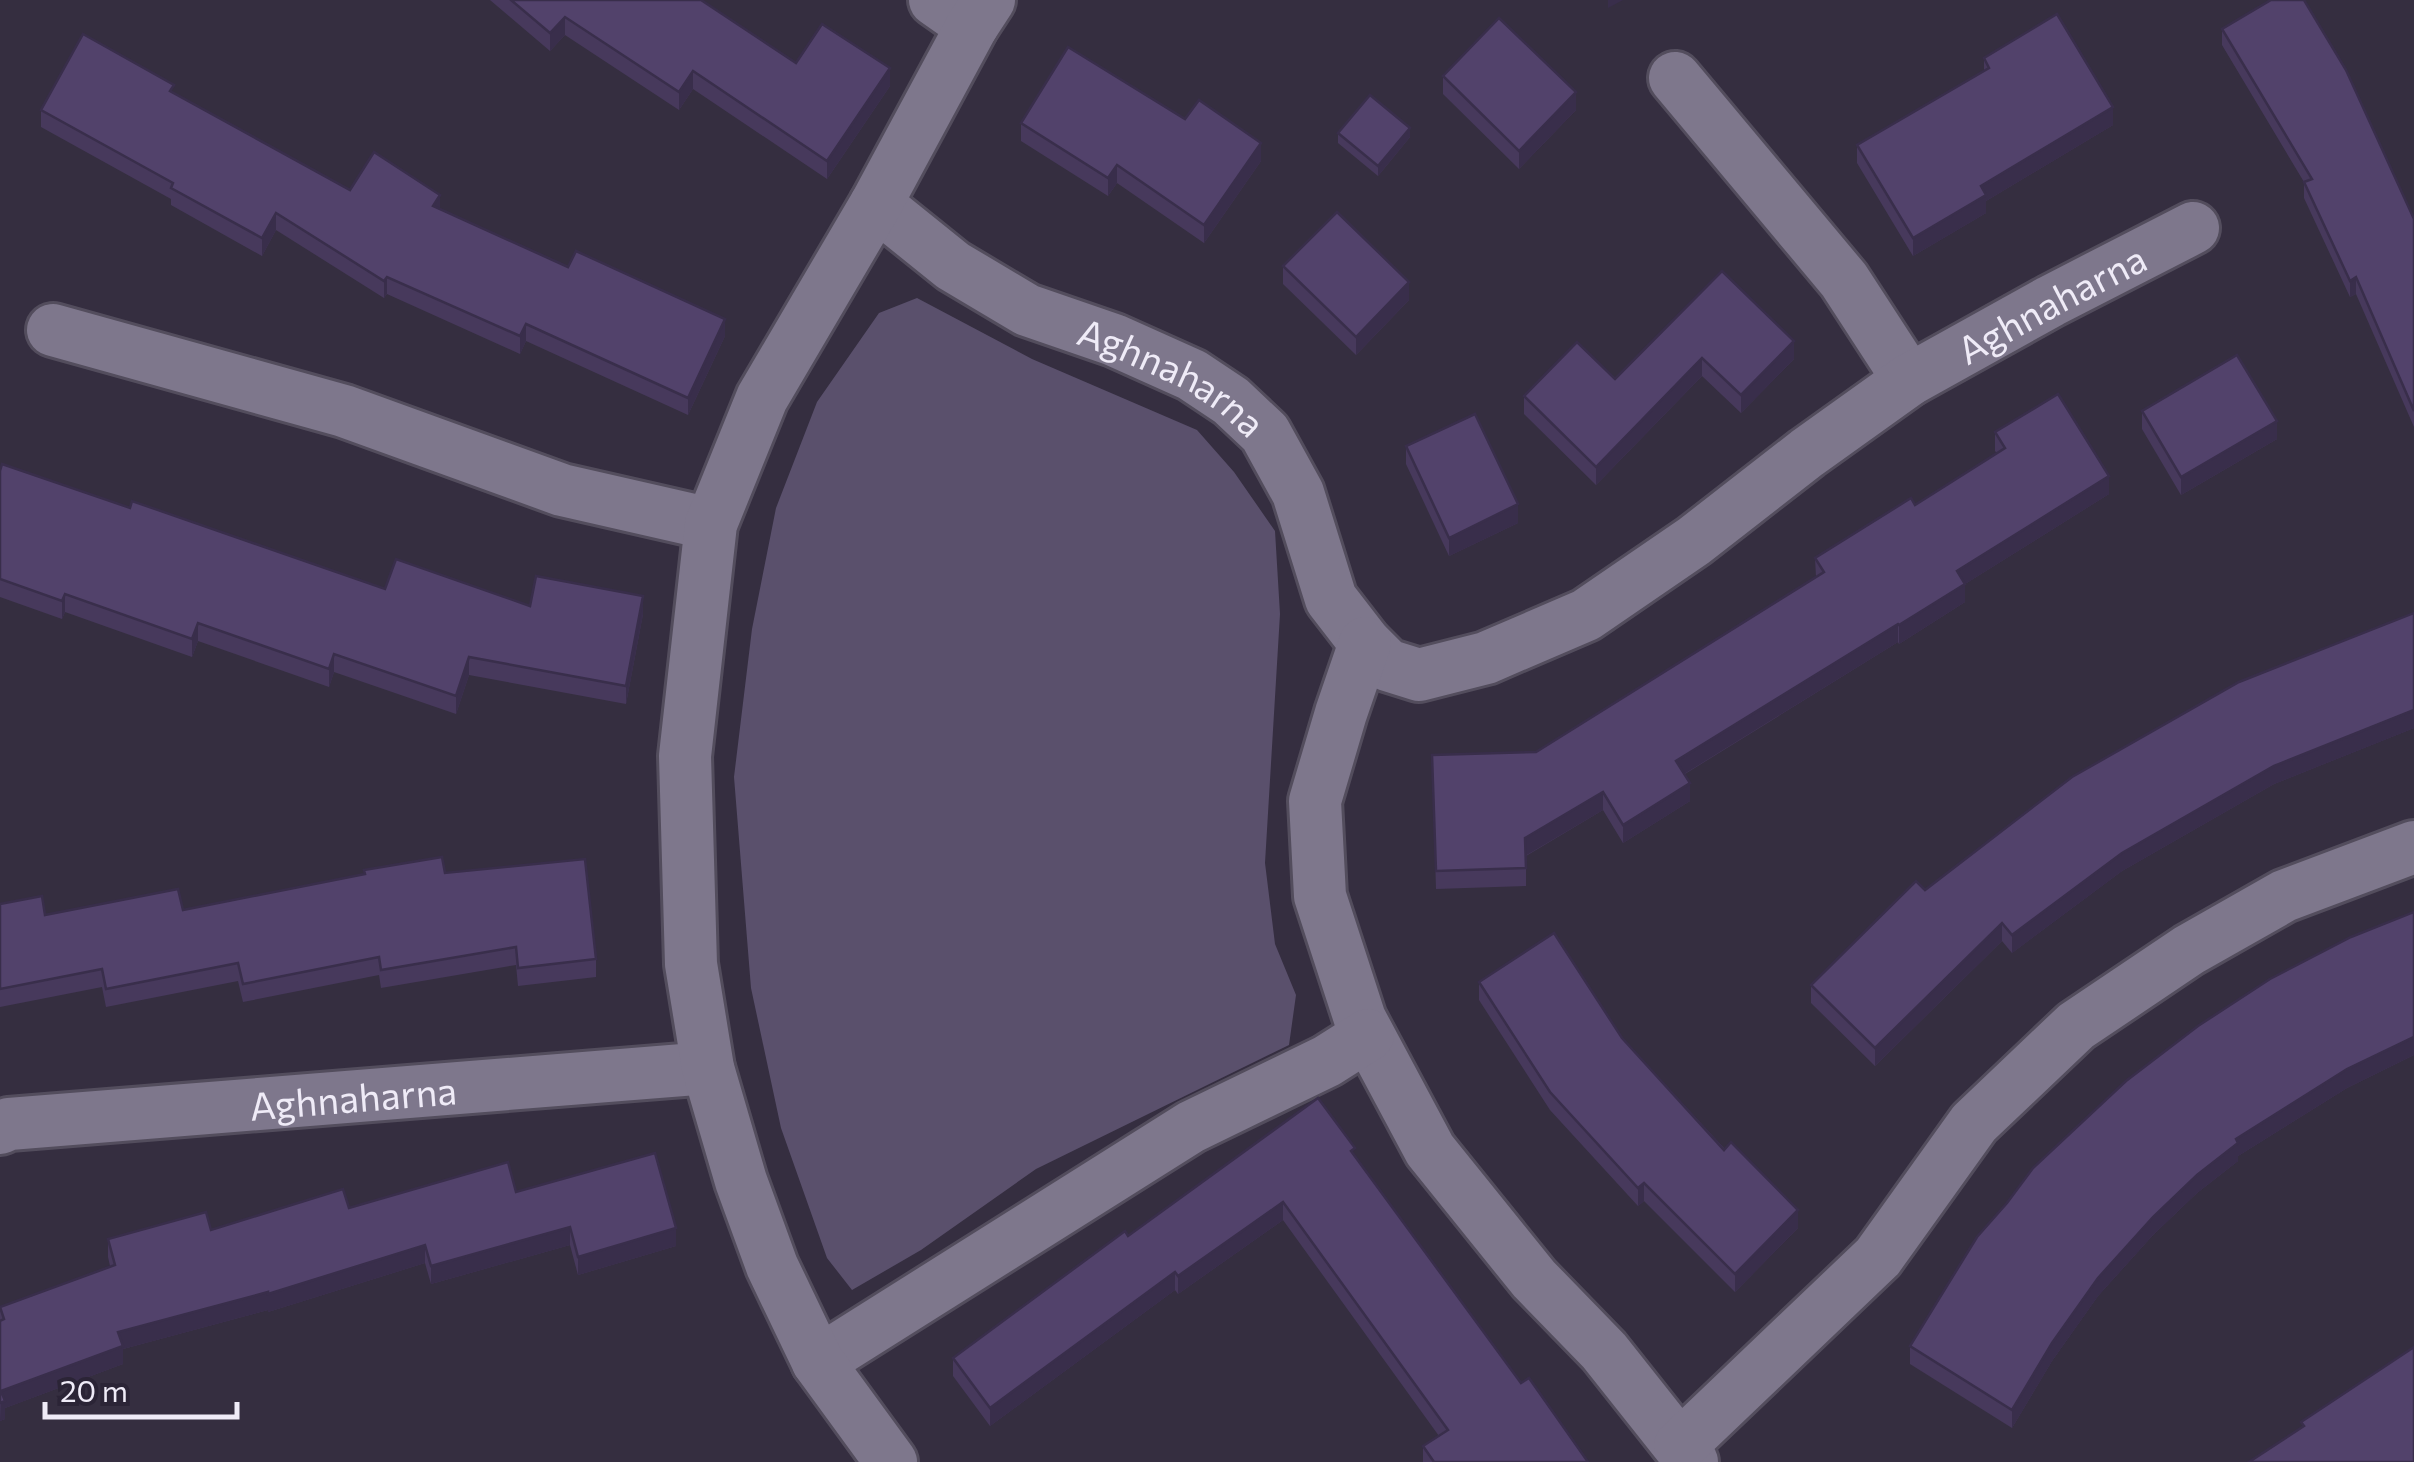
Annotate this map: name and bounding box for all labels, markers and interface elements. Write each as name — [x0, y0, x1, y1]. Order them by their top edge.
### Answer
street label: Aghnaharna — [1948, 233, 2153, 372]
street label: Aghnaharna — [1072, 306, 1276, 445]
street label: Aghnaharna — [248, 1065, 459, 1128]
scale bar — [45, 1357, 238, 1419]
text: 20 m — [60, 1371, 128, 1408]

